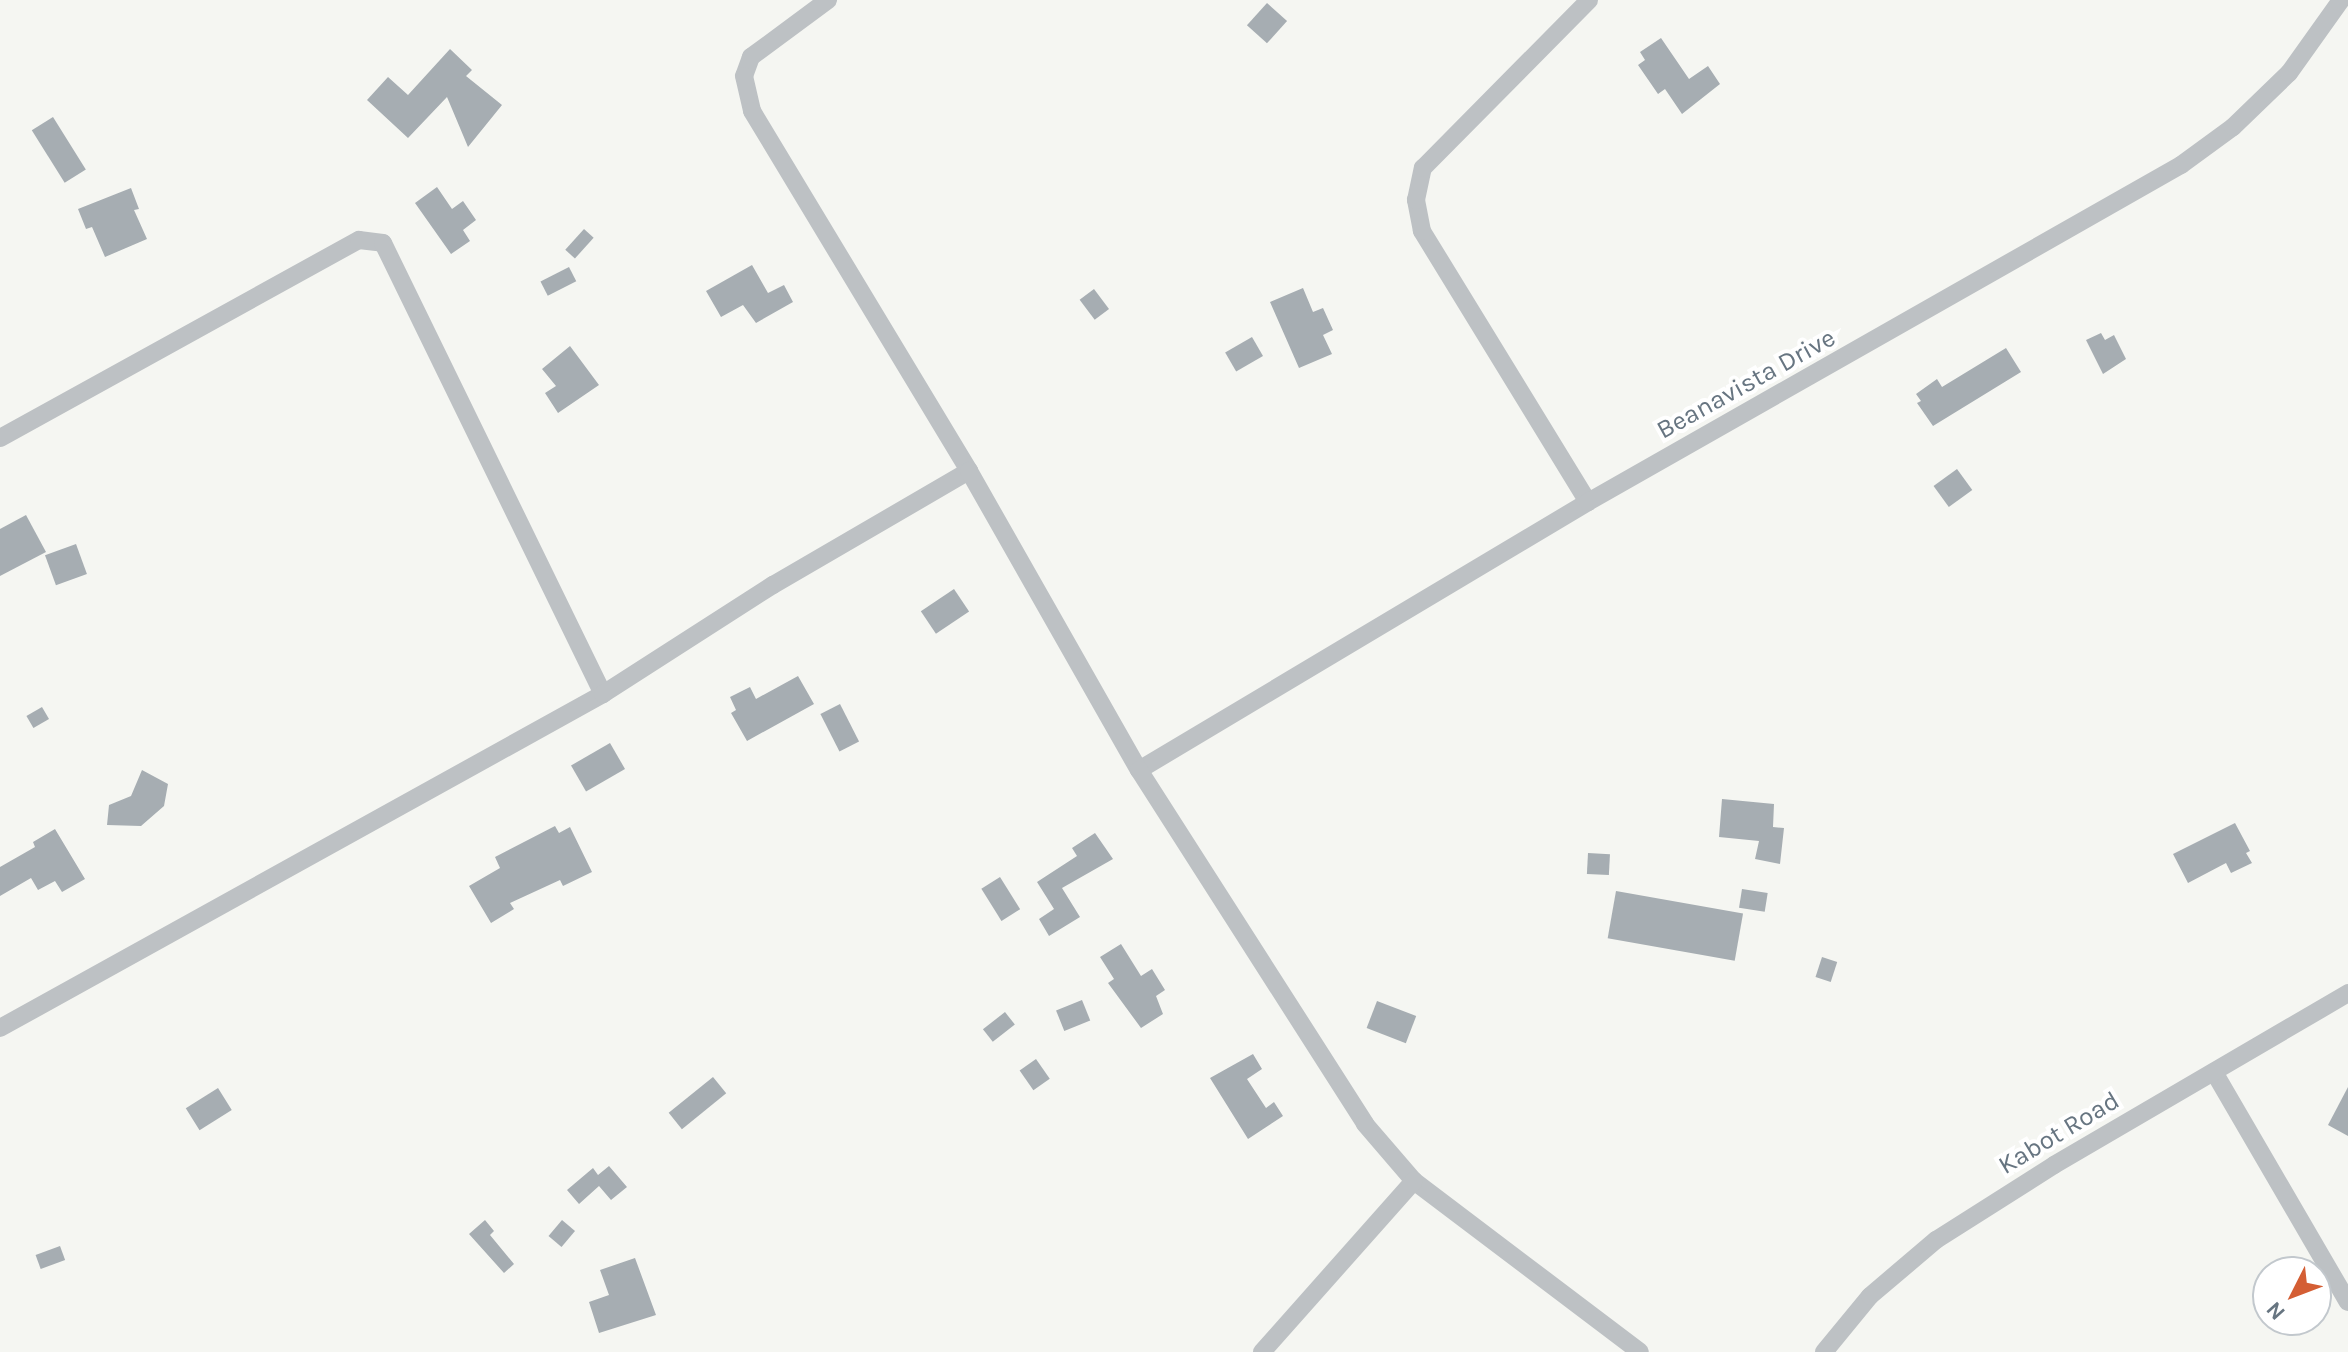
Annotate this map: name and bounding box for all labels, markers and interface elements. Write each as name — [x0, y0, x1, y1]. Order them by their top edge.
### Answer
street label: Beanavista Drive — [1651, 322, 1841, 446]
street label: Kabot Road — [1993, 1085, 2125, 1181]
north arrow — [2252, 1256, 2332, 1336]
text: N — [2261, 1296, 2291, 1325]

